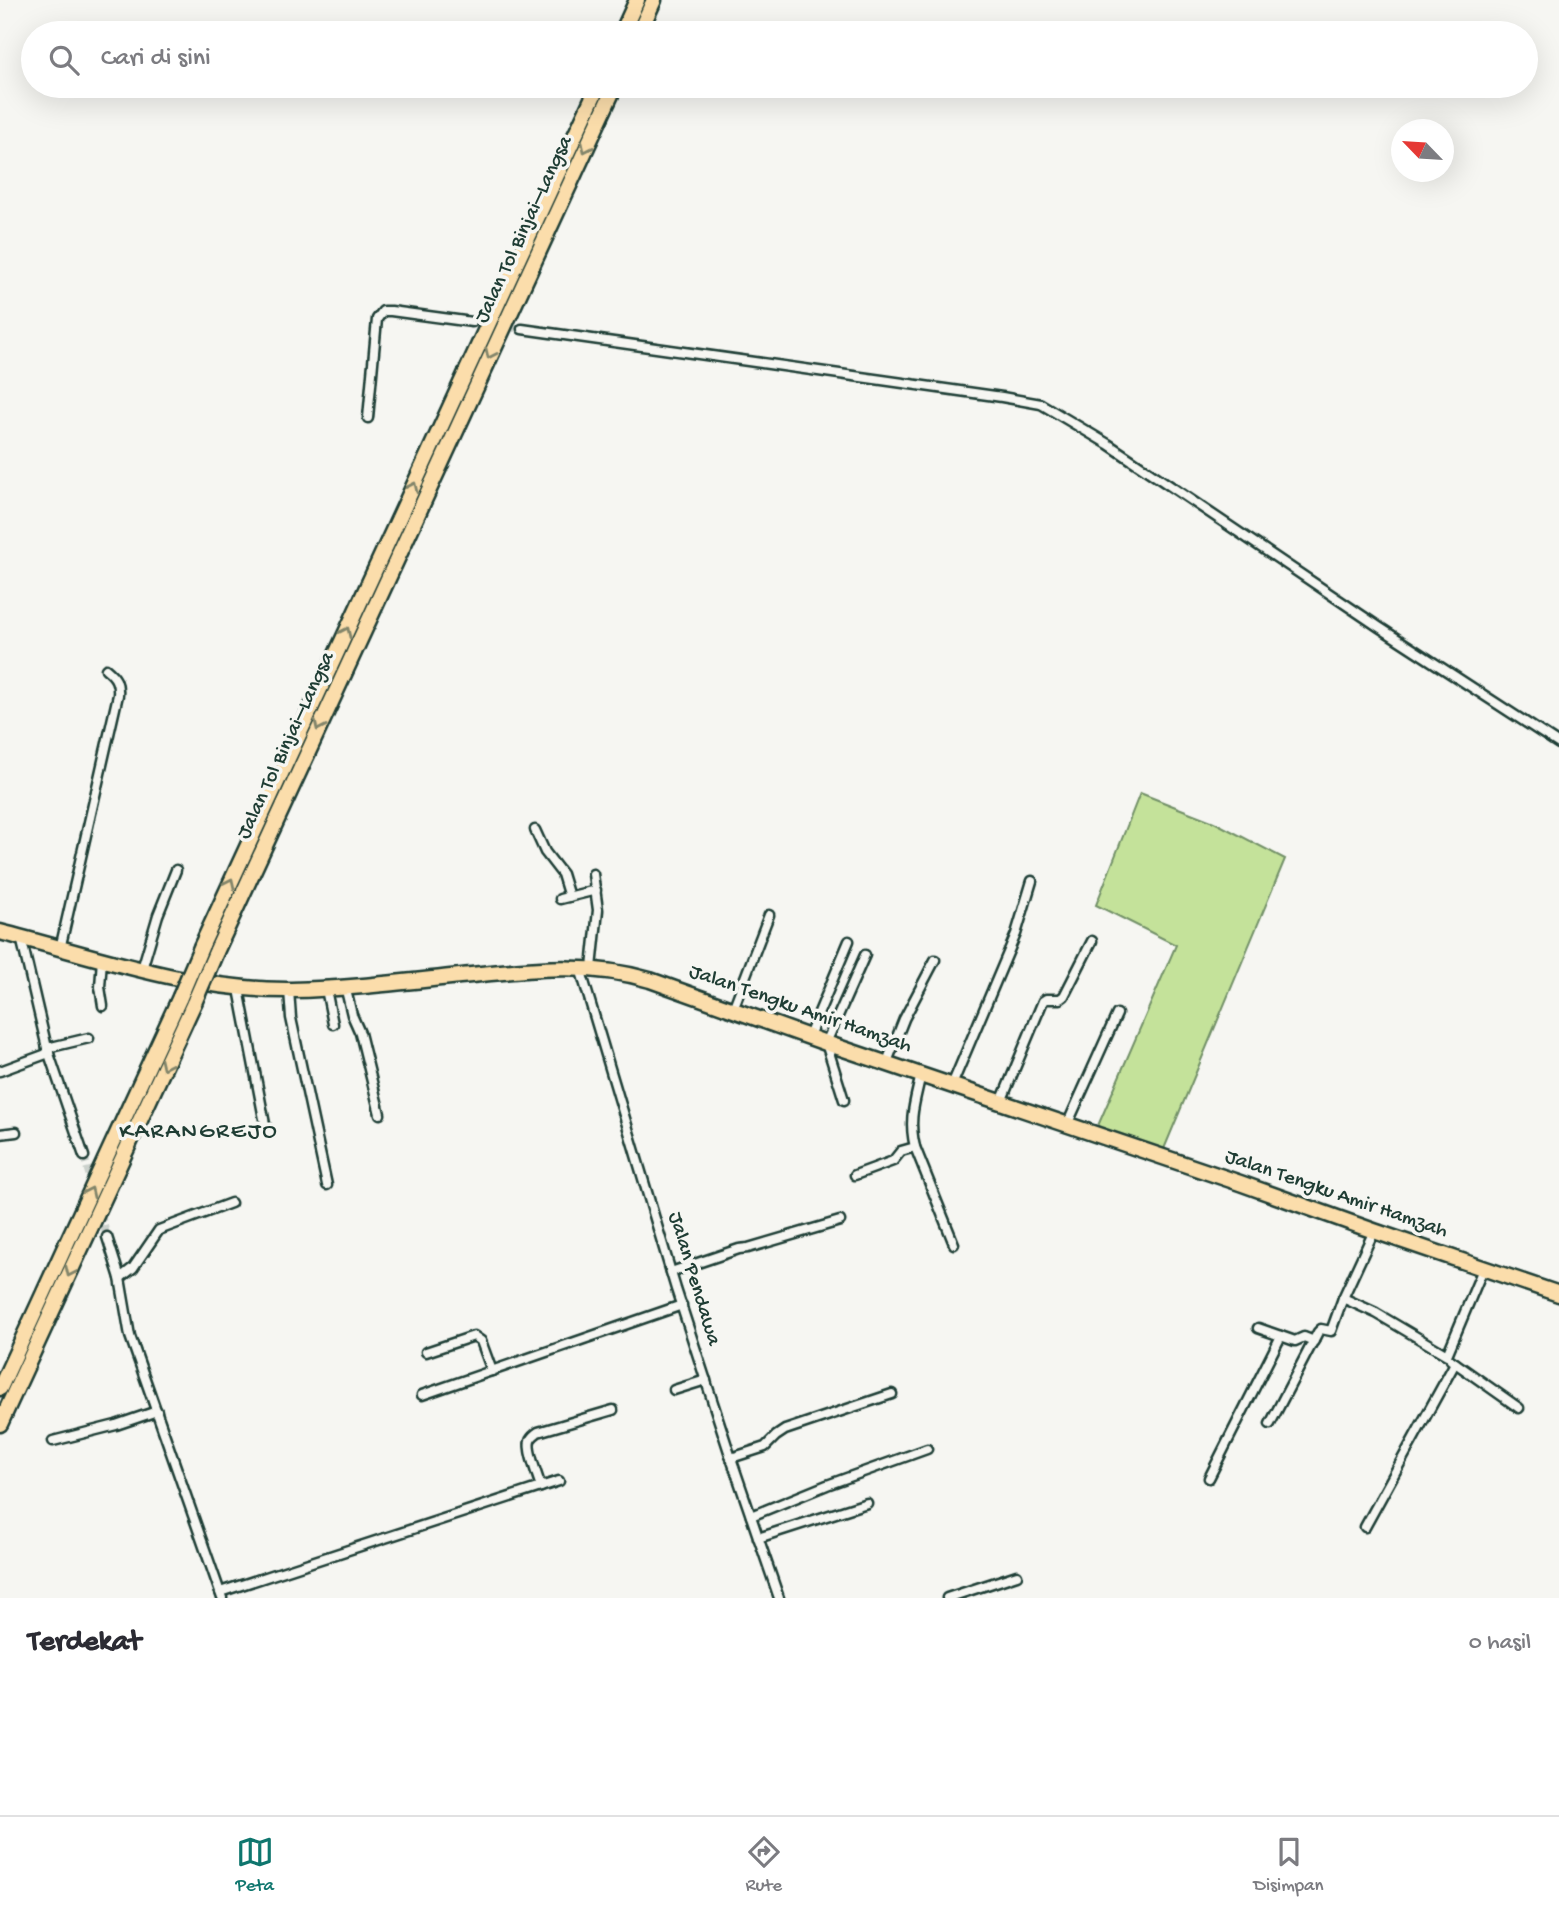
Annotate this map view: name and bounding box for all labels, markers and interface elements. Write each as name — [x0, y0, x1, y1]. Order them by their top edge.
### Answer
search box — [21, 21, 1538, 98]
icon: search — [45, 41, 83, 79]
text: Cari di sini — [101, 44, 211, 75]
north arrow — [1391, 119, 1454, 182]
street label: Jalan Tol Binjai–Langsa — [471, 131, 580, 328]
one-way arrow — [580, 141, 594, 153]
one-way arrow — [485, 347, 499, 359]
one-way arrow — [404, 482, 418, 494]
one-way arrow — [338, 627, 352, 639]
street label: Jalan Tol Binjai–Langsa — [233, 647, 342, 844]
one-way arrow — [314, 719, 328, 731]
one-way arrow — [222, 878, 236, 890]
street label: Jalan Tengku Amir Hamzah — [685, 960, 915, 1060]
one-way arrow — [159, 1058, 173, 1070]
district label: KARANGREJO — [119, 1118, 279, 1147]
street label: Jalan Tengku Amir Hamzah — [1221, 1145, 1451, 1245]
one-way arrow — [82, 1187, 96, 1200]
street label: Jalan Pendawa — [661, 1209, 726, 1350]
one-way arrow — [64, 1265, 78, 1277]
text: Terdekat — [28, 1626, 141, 1661]
text: 0 hasil — [1469, 1630, 1531, 1657]
tab: Peta — [235, 1833, 274, 1898]
tab: Rute — [745, 1833, 783, 1898]
tab: Disimpan — [1254, 1833, 1324, 1898]

